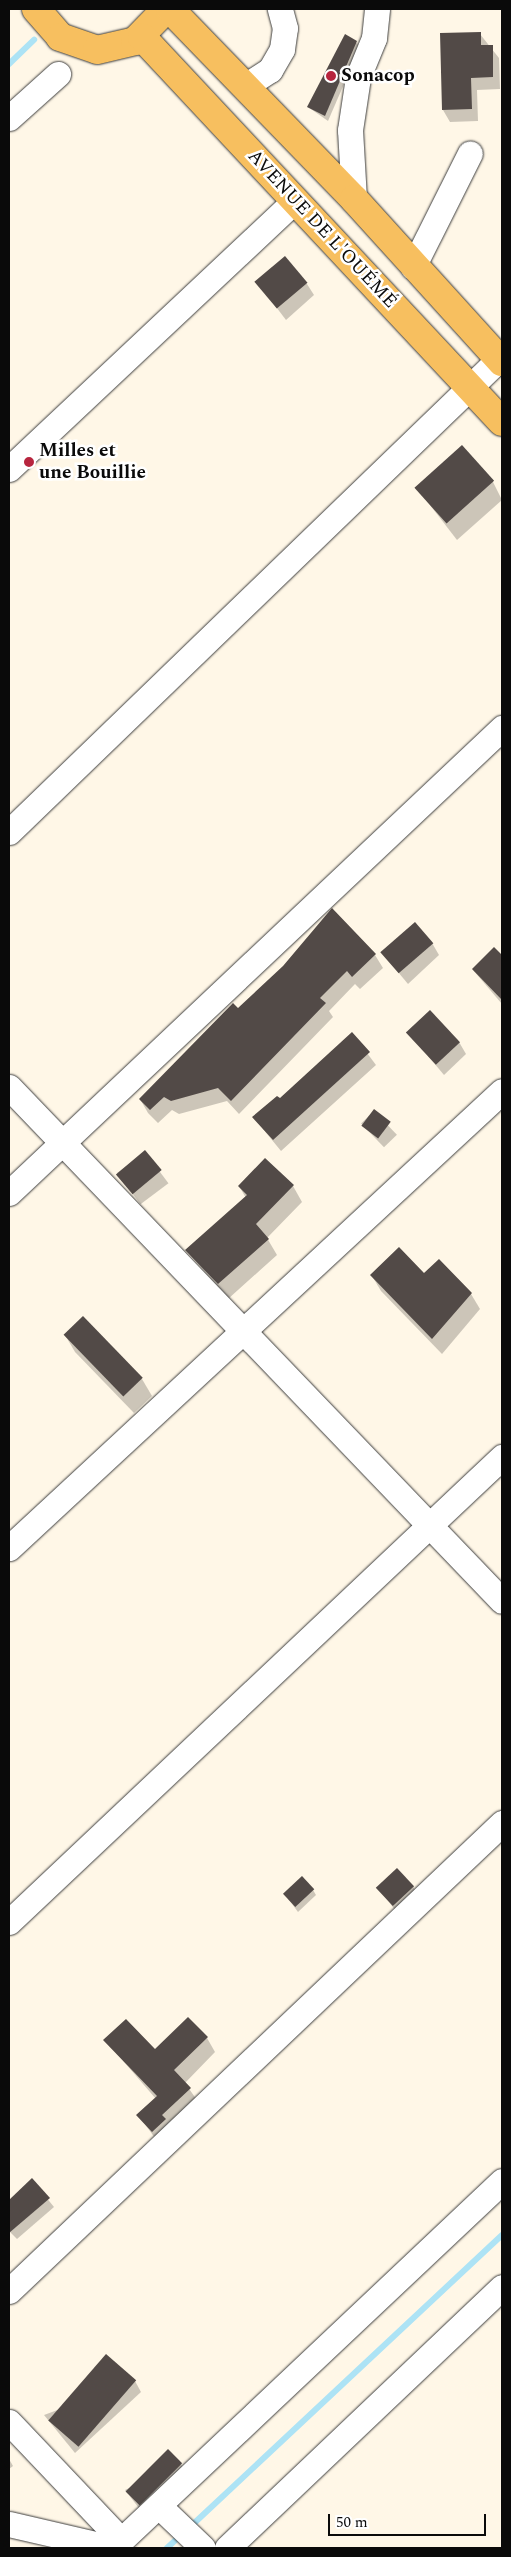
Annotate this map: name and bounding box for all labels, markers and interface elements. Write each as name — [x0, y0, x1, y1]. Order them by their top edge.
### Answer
place label: Sonacop — [341, 65, 415, 87]
marker: Sonacop — [325, 70, 337, 82]
street label: AVENUE DE L'OUÉMÉ — [243, 145, 401, 313]
place label: Milles et une Bouillie — [39, 440, 146, 484]
marker: Milles et une Bouillie — [23, 456, 35, 468]
scale bar — [331, 2504, 488, 2536]
text: 50 m — [336, 2511, 368, 2534]

